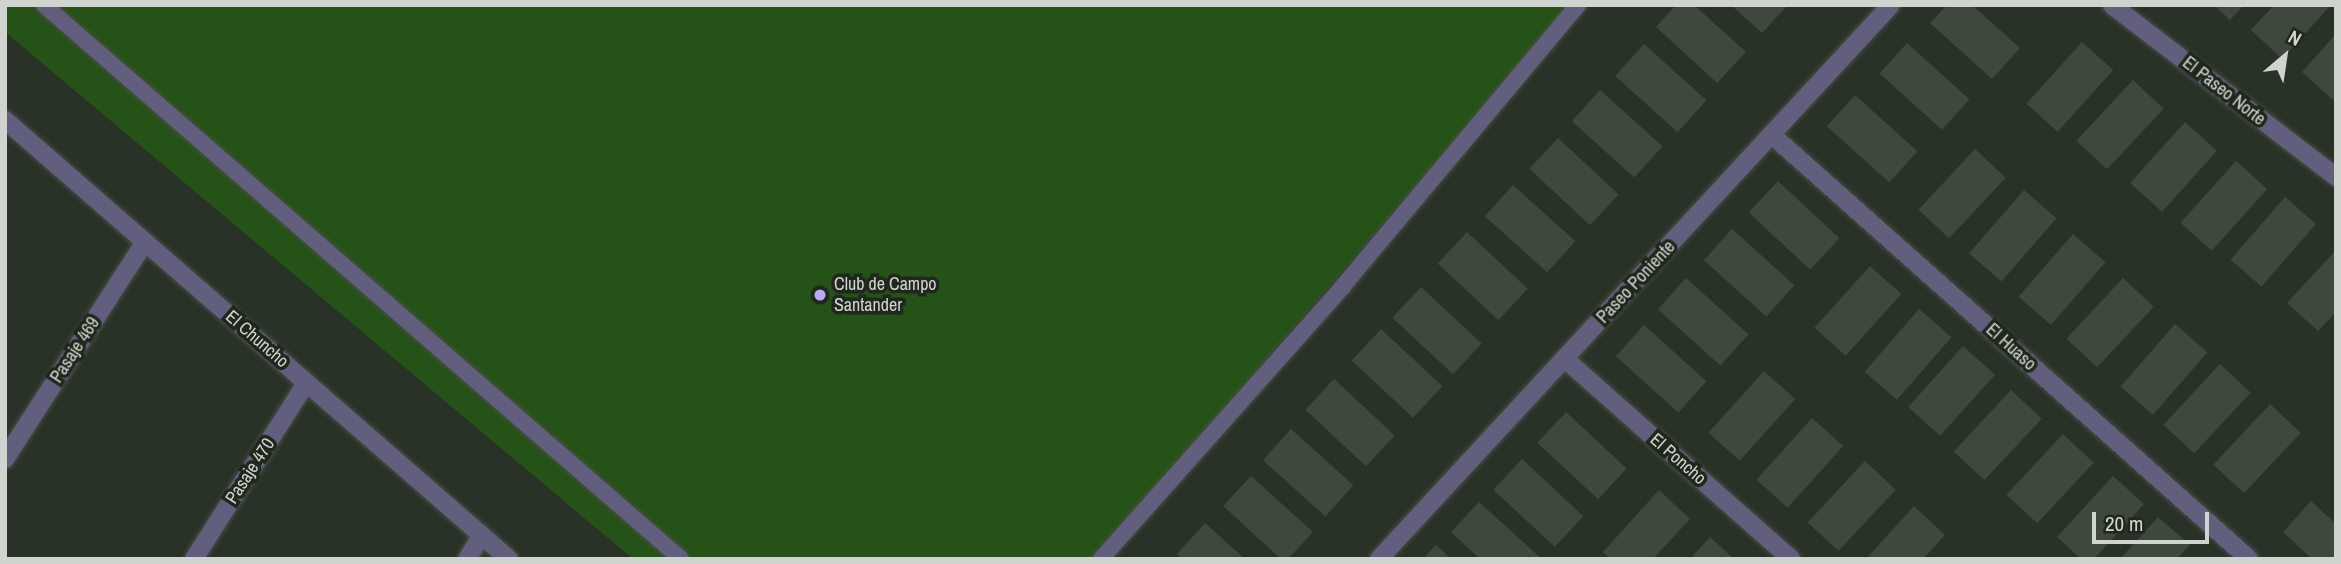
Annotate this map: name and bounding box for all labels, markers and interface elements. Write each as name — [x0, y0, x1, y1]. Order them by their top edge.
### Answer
north arrow — [2250, 21, 2320, 91]
text: N — [2284, 24, 2306, 52]
street label: El Paseo Norte — [2178, 52, 2270, 130]
street label: Paseo Poniente — [1592, 236, 1680, 328]
place label: Club de Campo Santander — [834, 274, 937, 316]
marker: Club de Campo Santander — [812, 287, 828, 303]
street label: El Chuncho — [221, 306, 293, 372]
street label: Pasaje 469 — [46, 313, 104, 387]
street label: El Huaso — [1982, 319, 2040, 375]
street label: El Poncho — [1646, 429, 1710, 489]
street label: Pasaje 470 — [221, 434, 279, 508]
scale bar — [2096, 498, 2213, 542]
text: 20 m — [2105, 509, 2143, 538]

